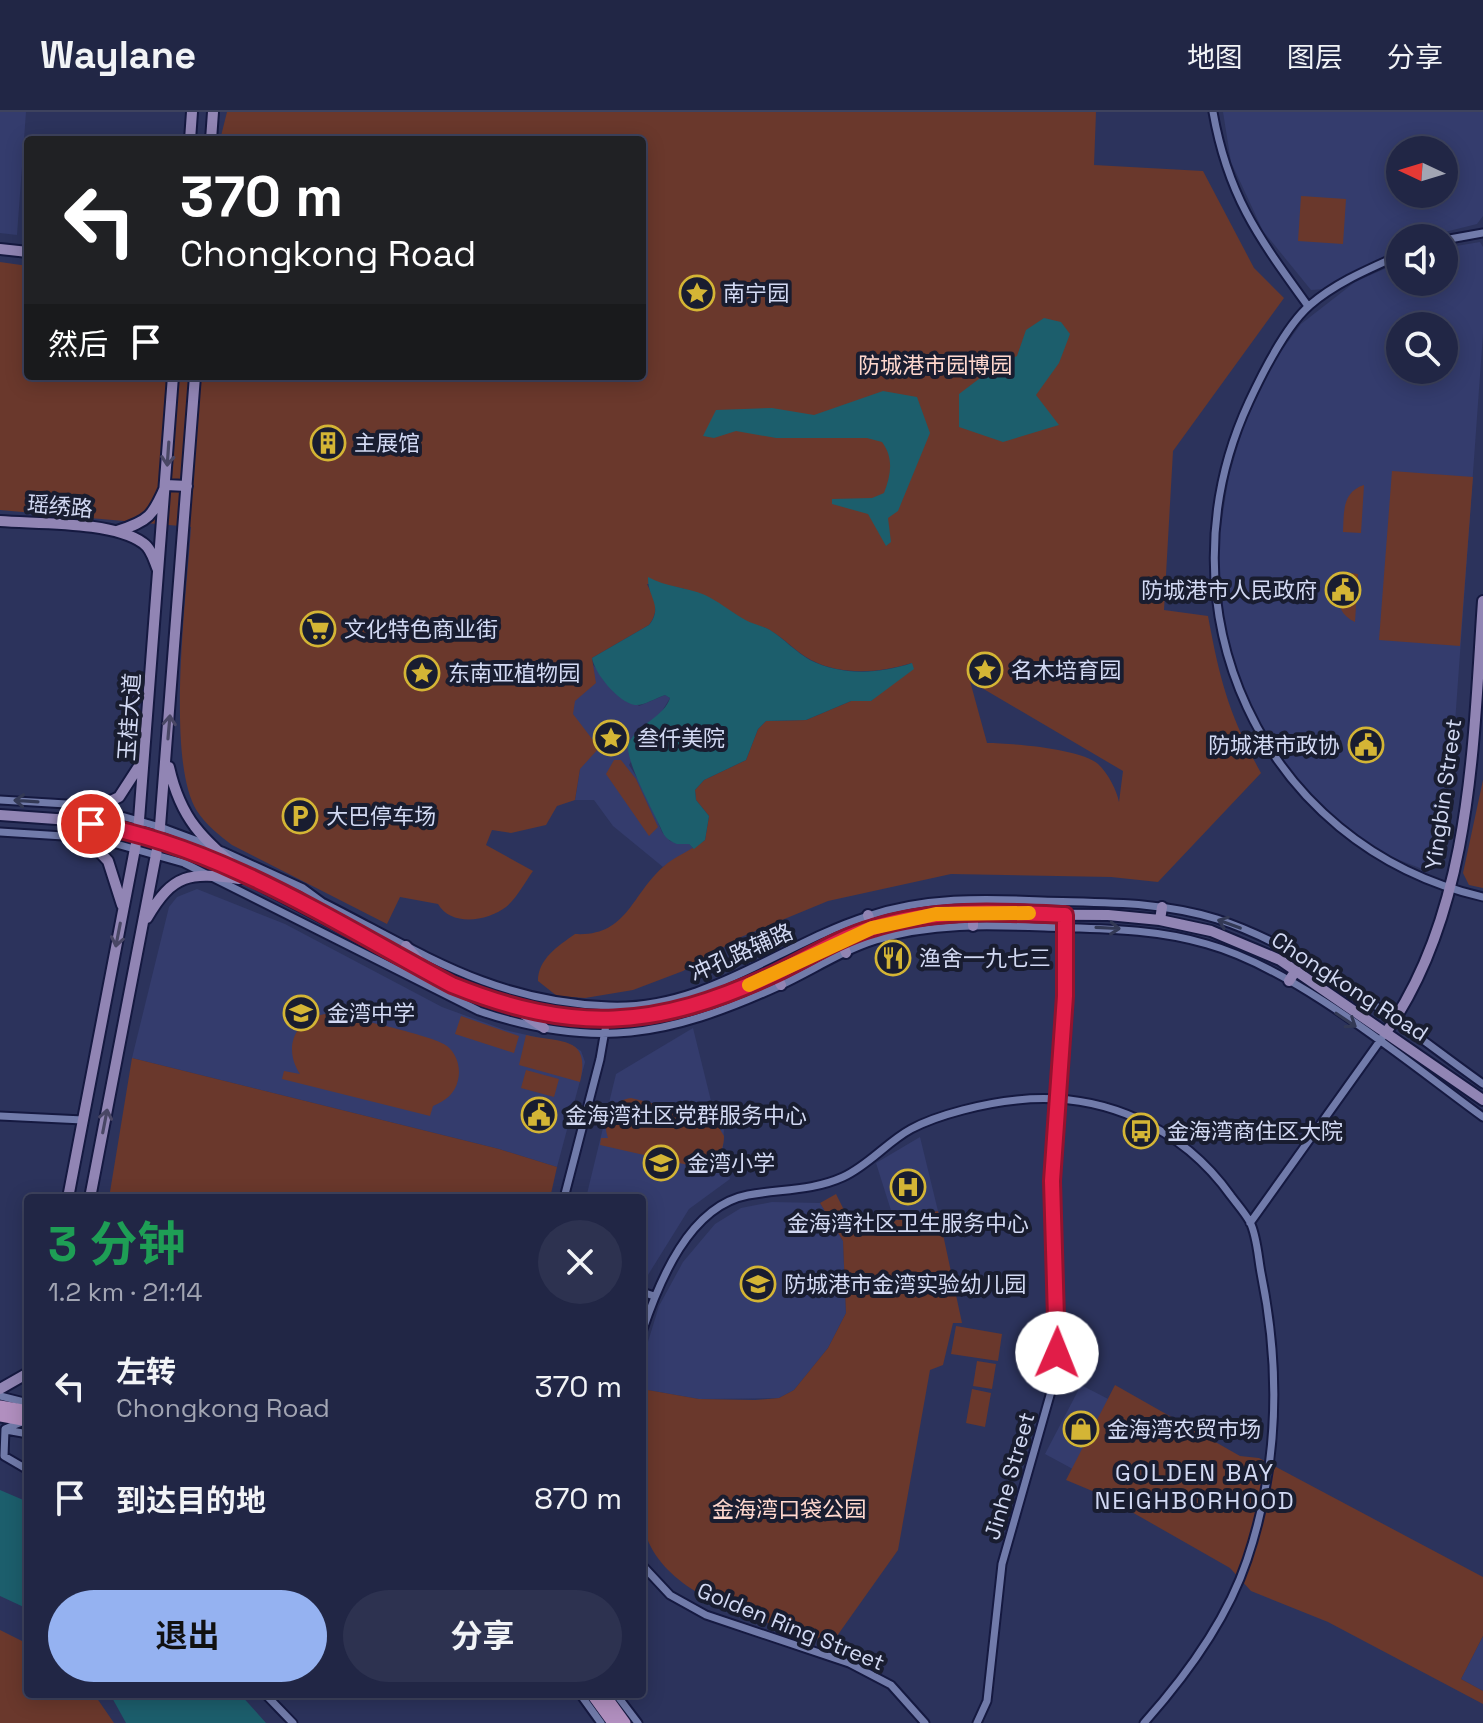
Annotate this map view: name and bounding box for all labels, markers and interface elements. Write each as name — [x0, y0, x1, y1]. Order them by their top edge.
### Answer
text: Waylane — [40, 31, 196, 79]
text: 地图 — [1187, 39, 1243, 75]
text: 图层 — [1287, 39, 1343, 75]
text: 分享 — [1387, 39, 1443, 75]
north arrow — [1386, 136, 1458, 208]
map controls — [1386, 136, 1458, 384]
text: 370 m — [180, 161, 343, 232]
icon: left — [48, 168, 152, 272]
button: sound — [1386, 224, 1458, 296]
text: Chongkong Road — [180, 231, 476, 277]
place icon: 南宁园 — [678, 274, 716, 312]
place label: 南宁园 — [723, 279, 789, 307]
button: search — [1386, 312, 1458, 384]
icon: arrive — [124, 320, 168, 364]
text: 然后 — [48, 325, 108, 364]
park label: 防城港市园博园 — [858, 351, 1012, 379]
building icon: 主展馆 — [309, 424, 347, 462]
place label: 主展馆 — [354, 429, 420, 457]
one-way arrow — [160, 440, 175, 467]
street label: 瑶绣路 — [26, 489, 94, 523]
public building icon: 防城港市人民政府 — [1324, 571, 1362, 609]
place label: 防城港市人民政府 — [1141, 576, 1317, 604]
supermarket icon: 文化特色商业街 — [299, 610, 337, 648]
place label: 文化特色商业街 — [344, 615, 498, 643]
place icon: 名木培育园 — [966, 651, 1004, 689]
place icon: 东南亚植物园 — [403, 654, 441, 692]
place label: 名木培育园 — [1011, 656, 1121, 684]
place label: 东南亚植物园 — [448, 659, 580, 687]
street label: 玉桂大道 — [112, 672, 146, 762]
one-way arrow — [162, 714, 177, 741]
street label: Yingbin Street — [1419, 717, 1467, 871]
place icon: 叁仟美院 — [592, 719, 630, 757]
place label: 叁仟美院 — [637, 724, 725, 752]
public building icon: 防城港市政协 — [1347, 726, 1385, 764]
place label: 防城港市政协 — [1208, 731, 1340, 759]
pin — [57, 790, 125, 858]
one-way arrow — [13, 793, 40, 808]
parking icon: 大巴停车场 — [281, 797, 319, 835]
icon: arrive — [69, 802, 113, 846]
place label: 大巴停车场 — [326, 802, 436, 830]
one-way arrow — [1217, 915, 1242, 930]
street label: 冲孔路辅路 — [685, 917, 797, 987]
one-way arrow — [109, 921, 124, 947]
one-way arrow — [1094, 921, 1121, 936]
street label: Chongkong Road — [1267, 925, 1433, 1047]
restaurant icon: 渔舍一九七三 — [874, 939, 912, 977]
place label: 渔舍一九七三 — [919, 944, 1051, 972]
school or university icon: 金湾中学 — [282, 994, 320, 1032]
place label: 金湾中学 — [327, 999, 415, 1027]
one-way arrow — [1334, 1012, 1357, 1028]
public building icon: 金海湾社区党群服务中心 — [520, 1096, 558, 1134]
place label: 金海湾社区党群服务中心 — [565, 1101, 807, 1129]
one-way arrow — [98, 1109, 113, 1135]
bus stop icon: 金海湾商住区大院 — [1122, 1112, 1160, 1150]
place label: 金海湾商住区大院 — [1167, 1117, 1343, 1145]
school or university icon: 金湾小学 — [642, 1144, 680, 1182]
place label: 金湾小学 — [687, 1149, 775, 1177]
hospital icon: 金海湾社区卫生服务中心 — [889, 1168, 927, 1206]
place label: 金海湾社区卫生服务中心 — [787, 1209, 1029, 1237]
text: 3 分钟 — [48, 1214, 185, 1275]
button: close — [538, 1220, 622, 1304]
school or university icon: 防城港市金湾实验幼儿园 — [739, 1265, 777, 1303]
place label: 防城港市金湾实验幼儿园 — [784, 1270, 1026, 1298]
text: 1.2 km · 21:14 — [48, 1275, 203, 1309]
position arrow — [1015, 1311, 1099, 1395]
text: 左转 — [116, 1352, 176, 1391]
icon: left — [48, 1364, 92, 1408]
text: 370 m — [534, 1367, 622, 1406]
text: Chongkong Road — [116, 1391, 330, 1425]
street label: Jinhe Street — [977, 1409, 1041, 1543]
shop icon: 金海湾农贸市场 — [1062, 1410, 1100, 1448]
place label: 金海湾农贸市场 — [1107, 1415, 1261, 1443]
district label: GOLDEN BAY NEIGHBORHOOD — [1094, 1457, 1296, 1516]
icon: arrive — [48, 1476, 92, 1520]
text: 870 m — [534, 1479, 622, 1518]
text: 到达目的地 — [116, 1481, 266, 1520]
park label: 金海湾口袋公园 — [712, 1495, 866, 1523]
street label: Golden Ring Street — [693, 1576, 889, 1676]
button: 退出 — [48, 1590, 327, 1682]
button: 分享 — [343, 1590, 622, 1682]

